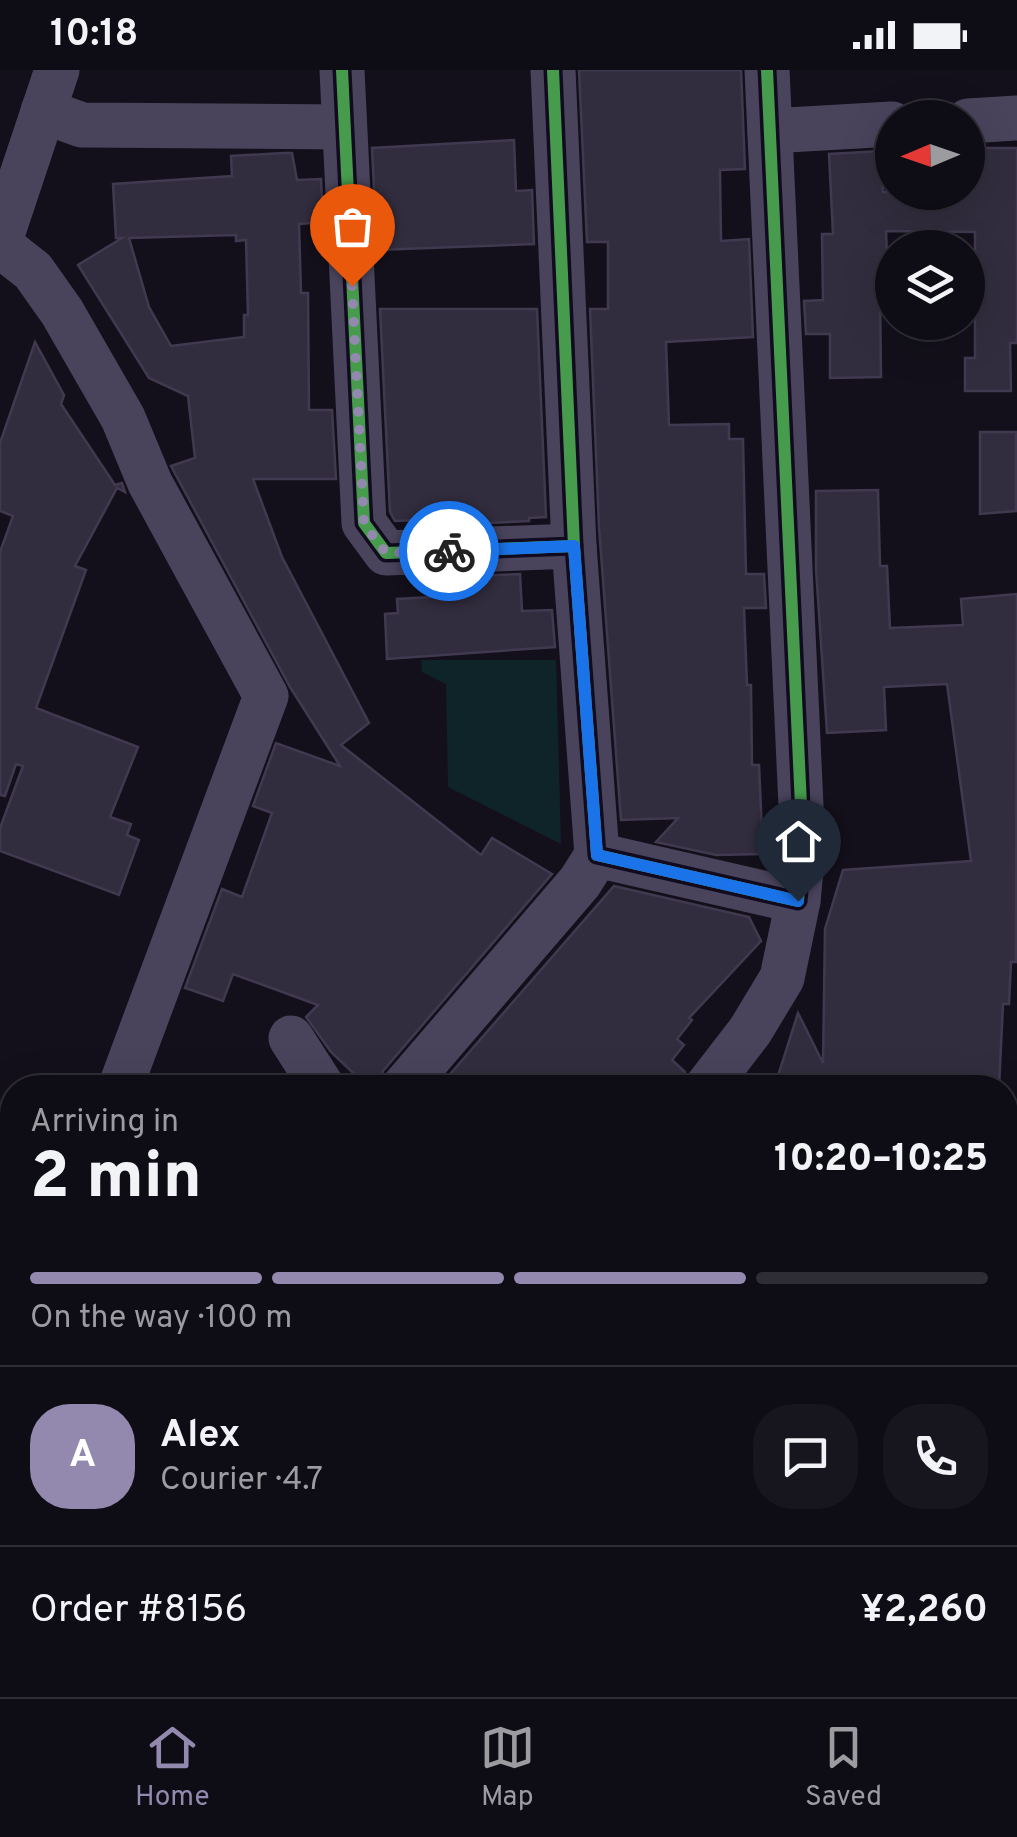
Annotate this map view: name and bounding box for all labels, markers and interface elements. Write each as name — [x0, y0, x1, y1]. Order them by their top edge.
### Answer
text: 10:18 — [50, 11, 139, 60]
north arrow — [875, 100, 985, 210]
map controls — [875, 100, 985, 340]
pin — [310, 184, 395, 287]
icon: bag — [325, 199, 380, 254]
button: layers — [875, 230, 985, 340]
courier — [399, 501, 499, 601]
icon: bike — [422, 524, 477, 579]
pin — [756, 799, 841, 902]
icon: home — [771, 814, 826, 869]
text: Arriving in — [30, 1103, 179, 1143]
text: 10:20–10:25 — [774, 1136, 988, 1185]
text: 2 min — [30, 1139, 202, 1221]
text: On the way · 100 m — [30, 1299, 292, 1339]
button: chat — [753, 1404, 858, 1509]
button: phone — [883, 1404, 988, 1509]
text: Alex — [160, 1412, 240, 1461]
text: A — [69, 1432, 96, 1481]
text: Courier · 4.7 — [160, 1461, 323, 1501]
text: Order #8156 — [30, 1587, 247, 1636]
text: ¥2,260 — [861, 1587, 988, 1636]
tab: Home — [135, 1720, 209, 1816]
tab: Map — [480, 1720, 535, 1816]
tab: Saved — [805, 1720, 882, 1816]

